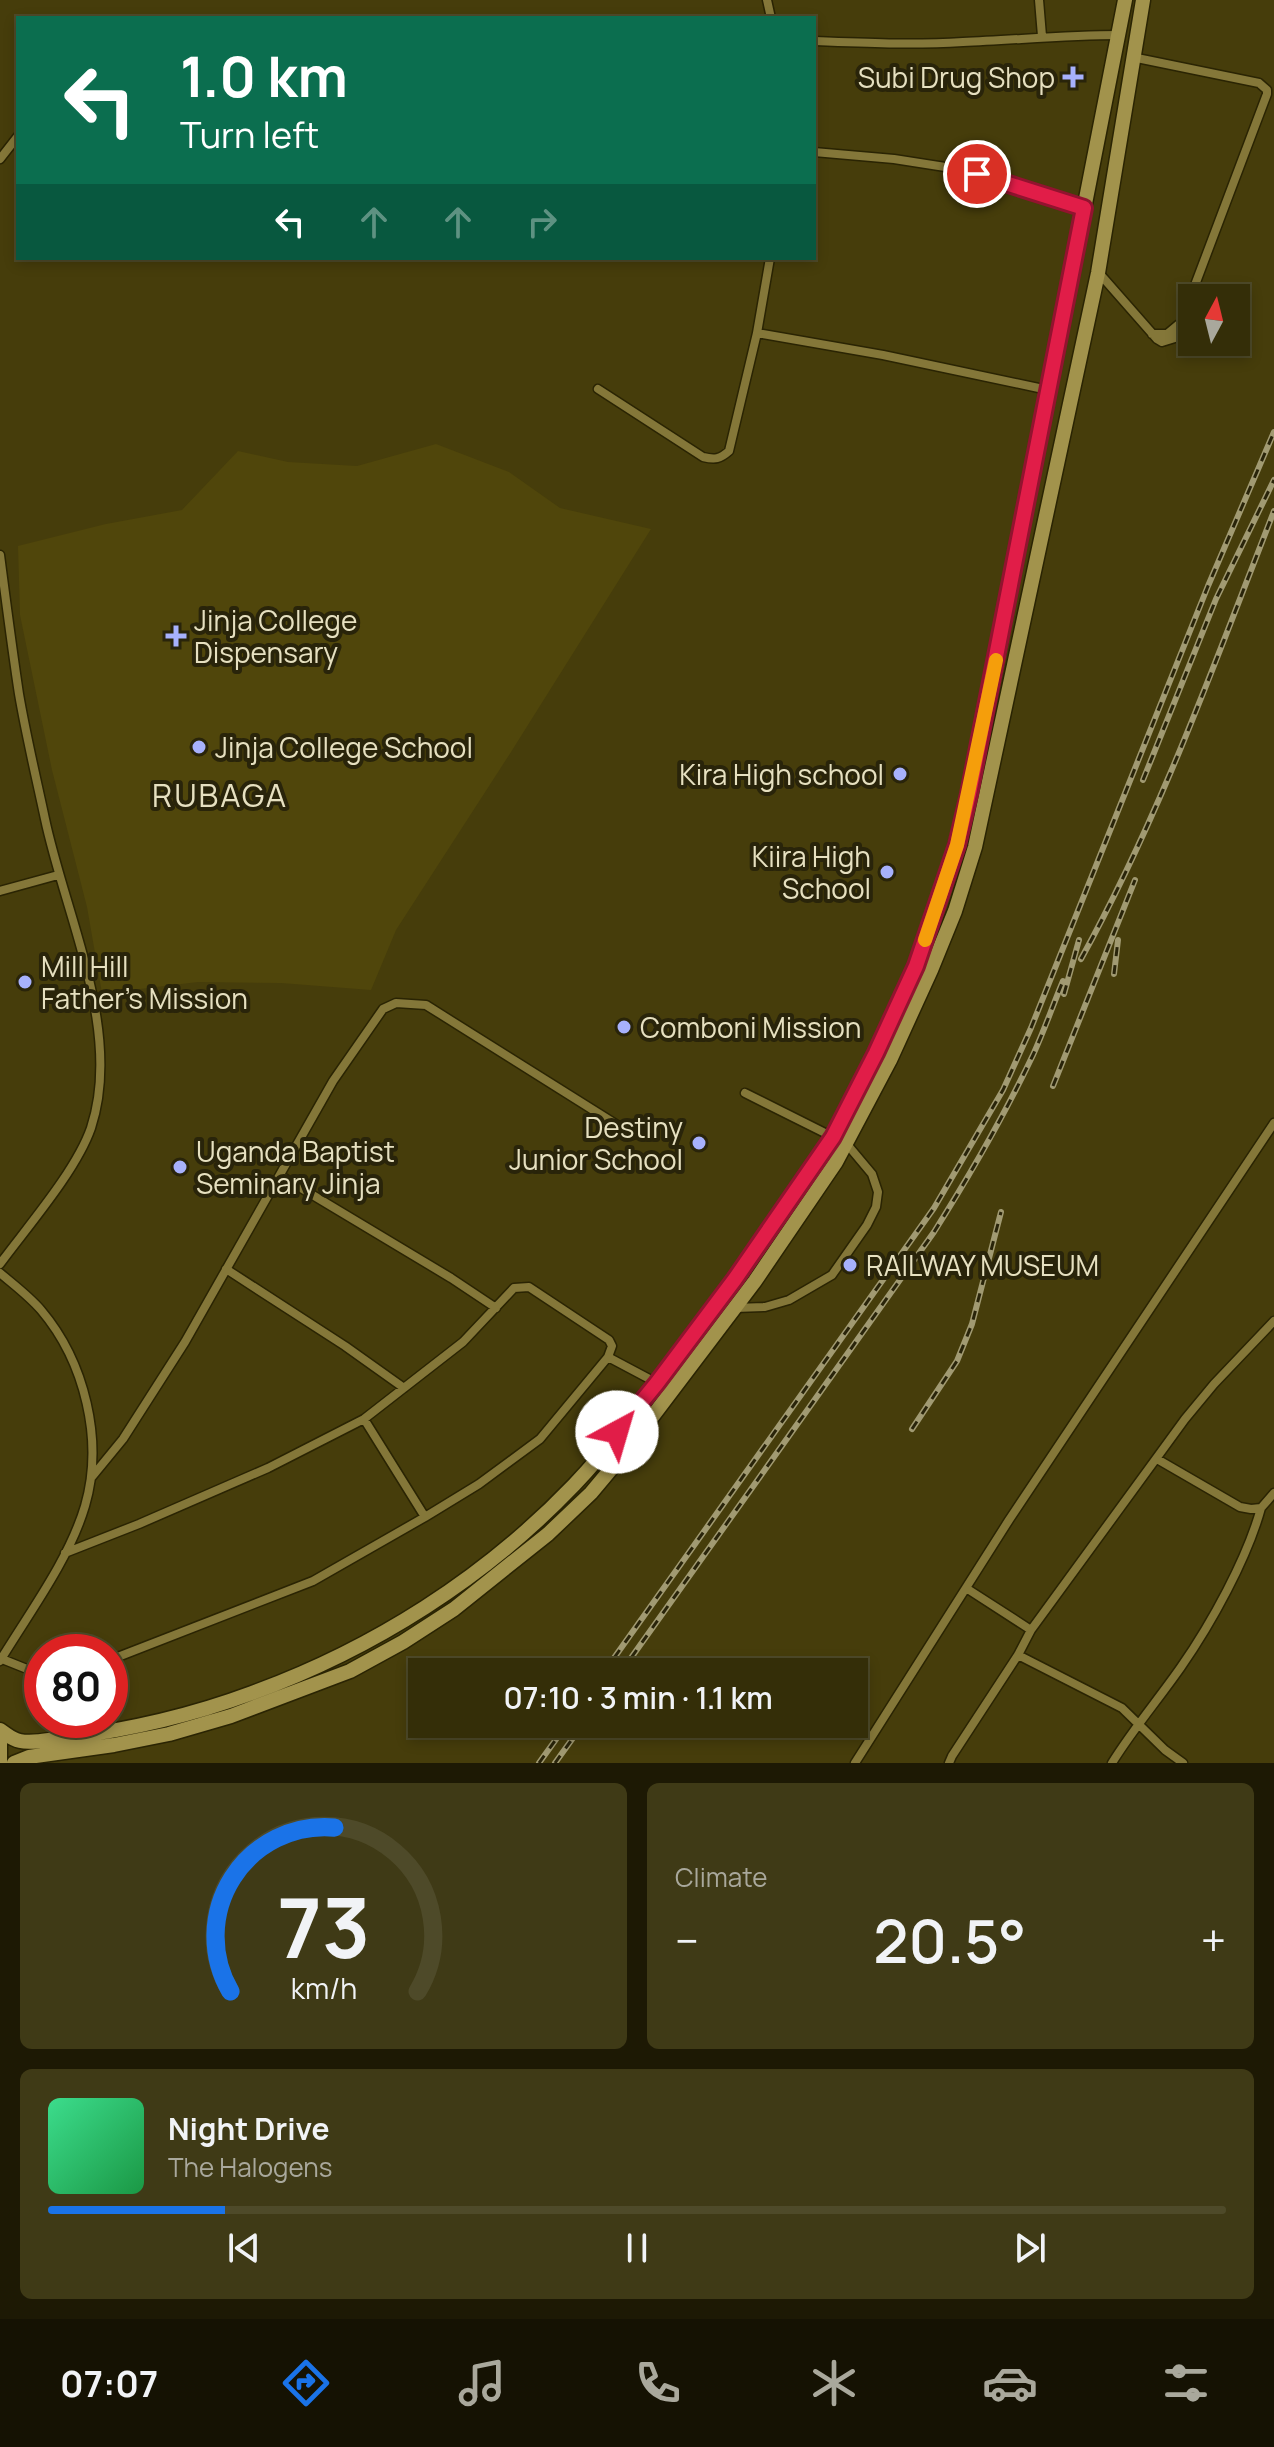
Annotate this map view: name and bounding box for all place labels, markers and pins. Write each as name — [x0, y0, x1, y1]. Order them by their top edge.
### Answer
place label: Subi Drug Shop — [858, 58, 1055, 96]
marker: Subi Drug Shop — [1062, 66, 1084, 88]
pin — [943, 140, 1011, 208]
place label: Jinja College Dispensary — [194, 601, 357, 671]
marker: Jinja College Dispensary — [165, 625, 187, 647]
place label: Jinja College School — [215, 728, 473, 766]
marker: Jinja College School — [190, 738, 208, 756]
place label: Kira High school — [679, 755, 884, 793]
marker: Kira High school — [891, 765, 909, 783]
place label: Kiira High School — [752, 837, 871, 907]
marker: Kiira High School — [878, 863, 896, 881]
place label: Mill Hill Father's Mission — [41, 947, 248, 1017]
marker: Mill Hill Father's Mission — [16, 973, 34, 991]
place label: Comboni Mission — [640, 1008, 861, 1046]
marker: Comboni Mission — [615, 1018, 633, 1036]
place label: Destiny Junior School — [509, 1108, 683, 1178]
place label: Uganda Baptist Seminary Jinja — [196, 1132, 395, 1202]
marker: Destiny Junior School — [690, 1134, 708, 1152]
marker: Uganda Baptist Seminary Jinja — [171, 1158, 189, 1176]
place label: RAILWAY MUSEUM — [866, 1246, 1099, 1284]
marker: RAILWAY MUSEUM — [841, 1256, 859, 1274]

